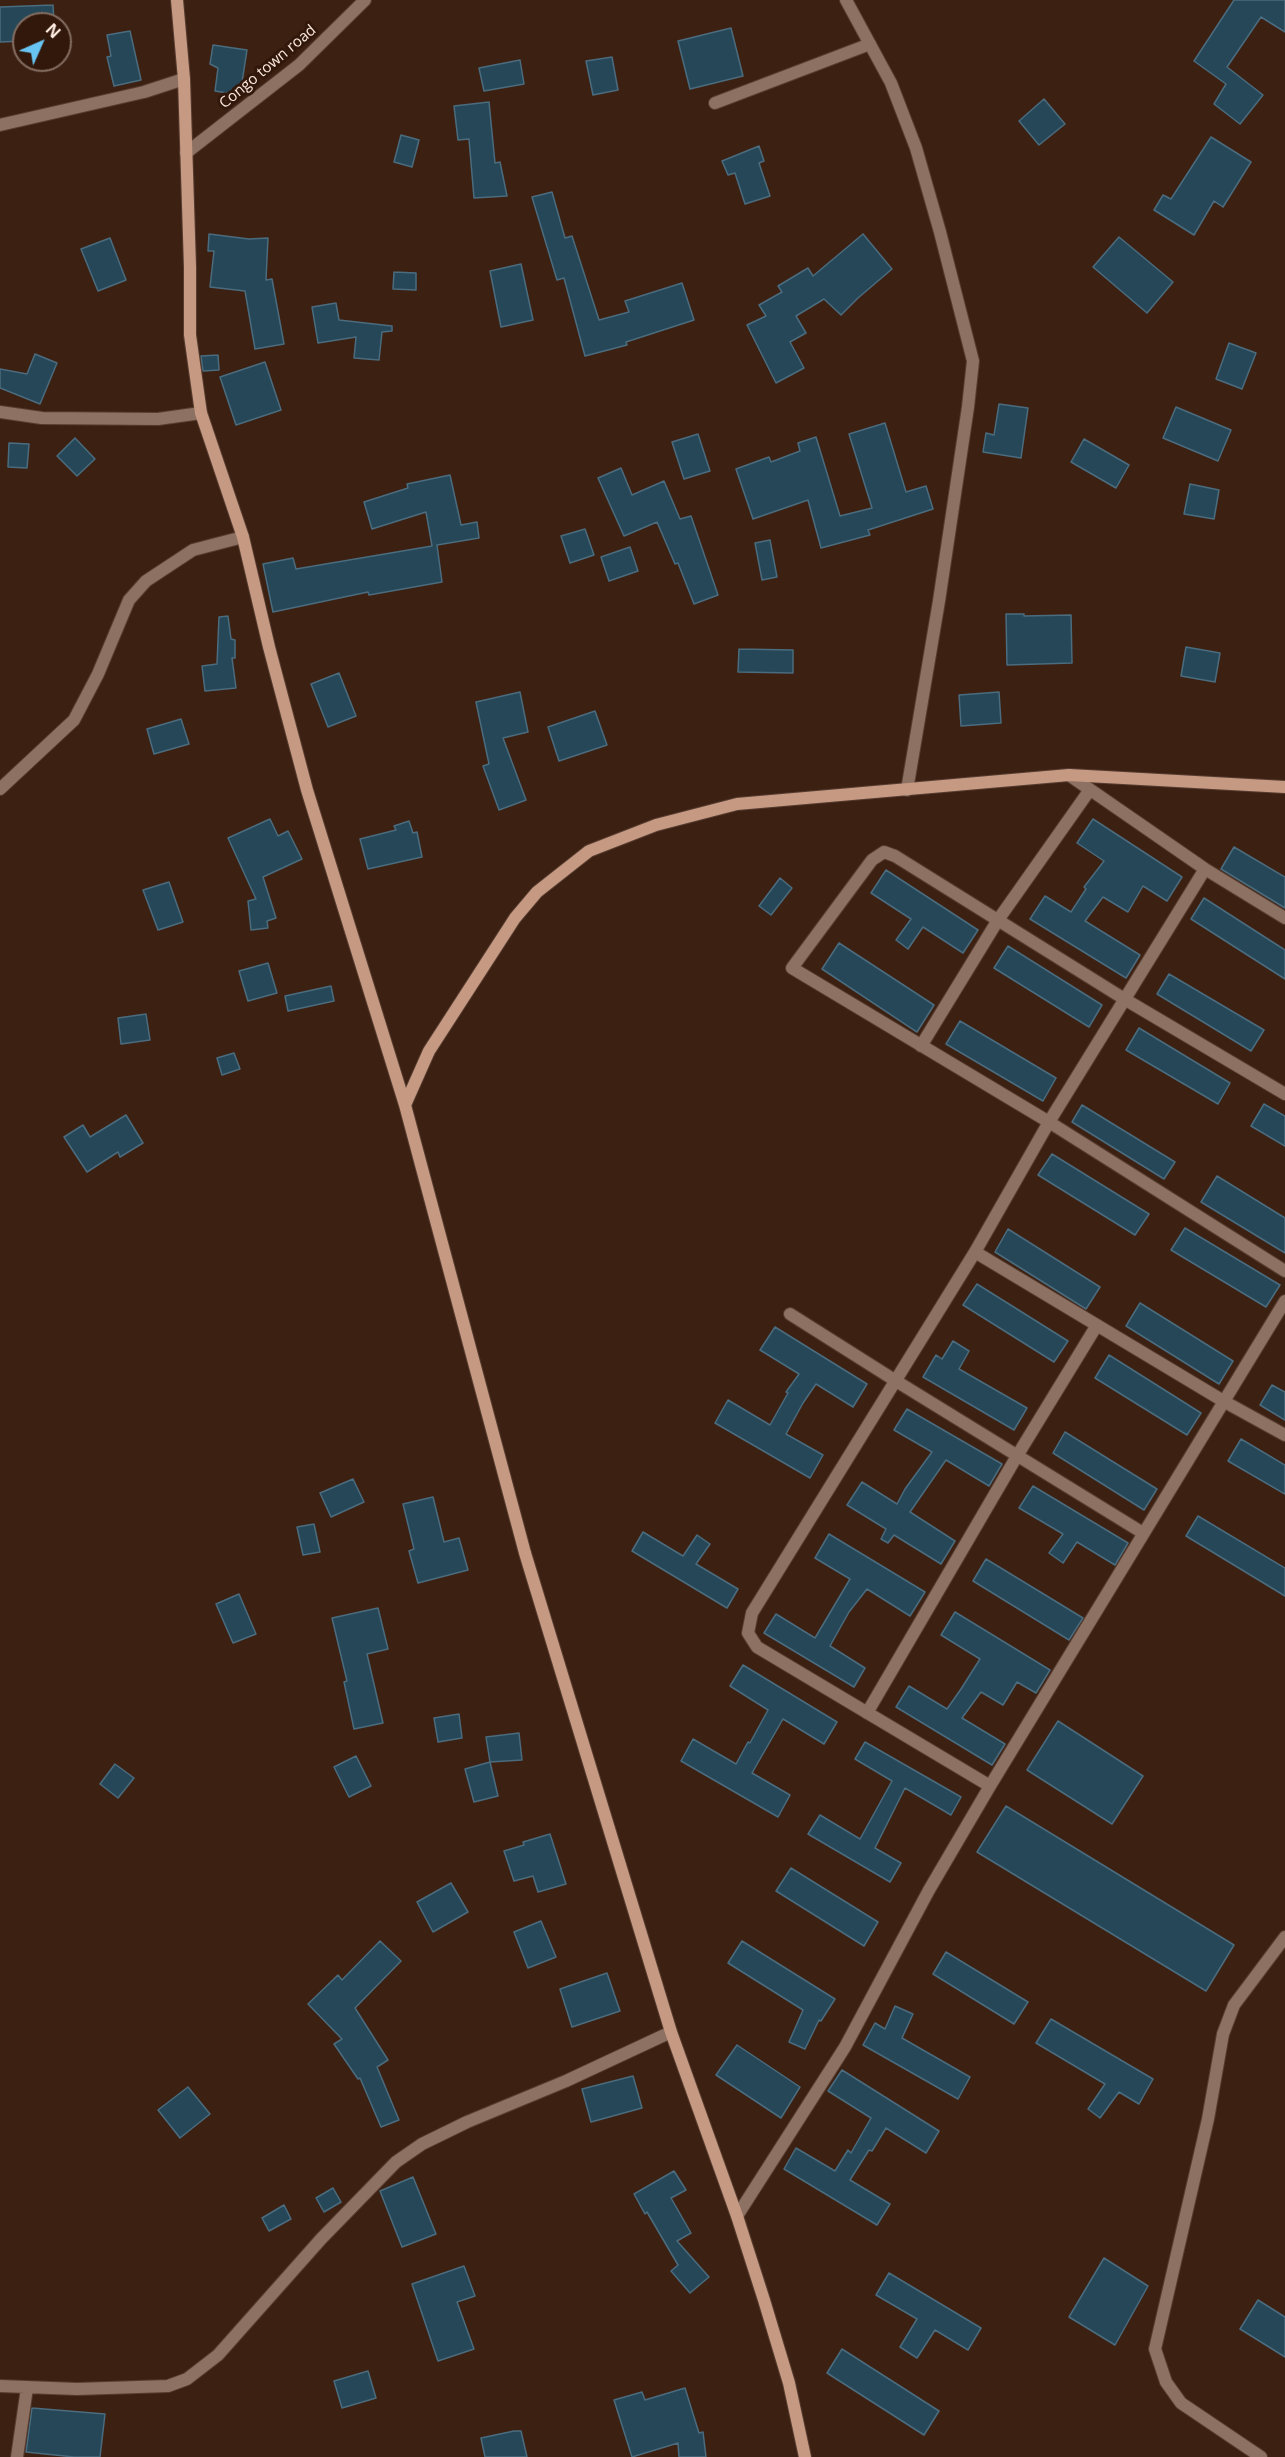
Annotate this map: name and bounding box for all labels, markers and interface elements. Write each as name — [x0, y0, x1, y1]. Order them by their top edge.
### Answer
north arrow — [12, 12, 72, 72]
text: N — [41, 18, 66, 43]
street label: Congo town road — [216, 21, 320, 113]

